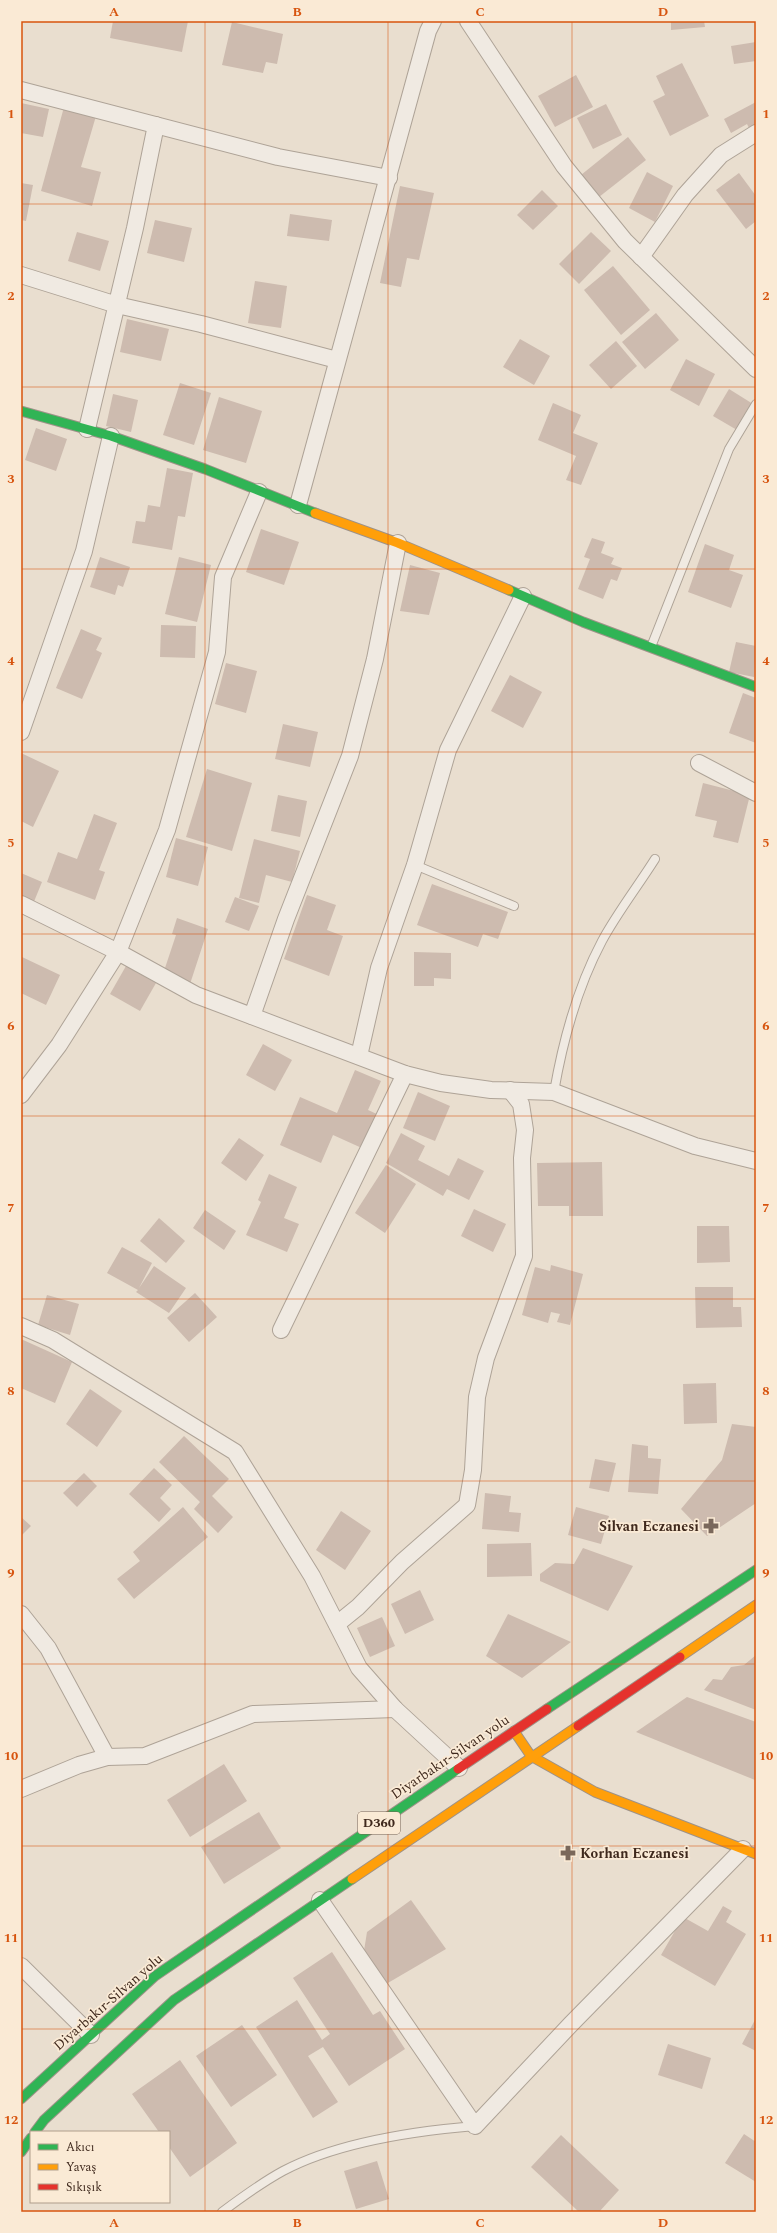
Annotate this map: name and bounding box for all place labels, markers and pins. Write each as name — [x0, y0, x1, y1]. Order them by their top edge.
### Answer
place label: Silvan Eczanesi — [599, 1516, 699, 1537]
pharmacy icon: Silvan Eczanesi — [702, 1517, 720, 1535]
place label: Korhan Eczanesi — [580, 1843, 689, 1864]
pharmacy icon: Korhan Eczanesi — [559, 1844, 577, 1862]

